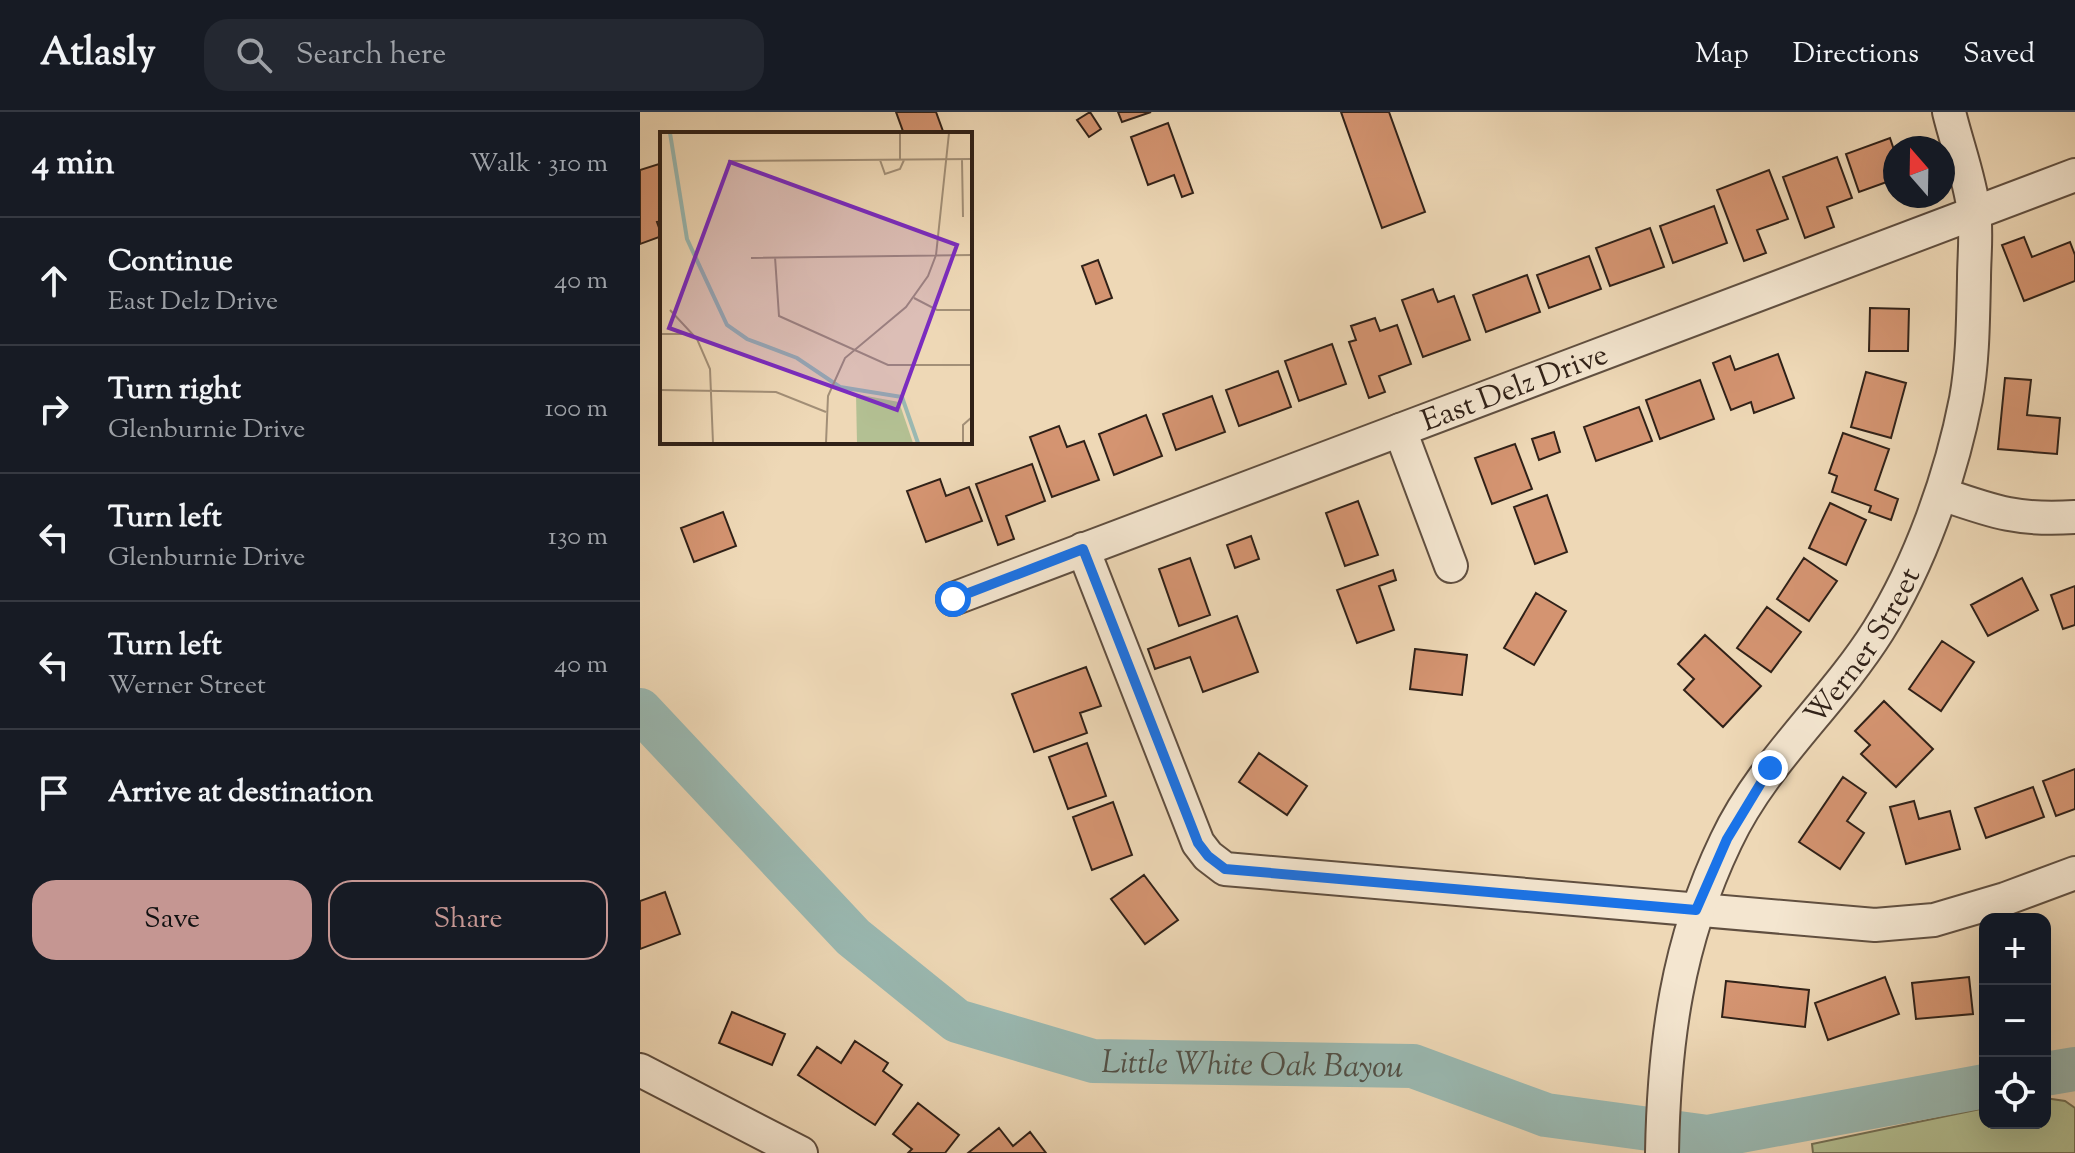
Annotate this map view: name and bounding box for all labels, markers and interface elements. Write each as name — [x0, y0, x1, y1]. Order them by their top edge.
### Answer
search box — [204, 19, 764, 91]
text: Atlasly — [40, 28, 156, 82]
icon: search — [232, 33, 276, 77]
text: Search here — [296, 34, 446, 77]
text: Map — [1695, 35, 1749, 75]
text: Directions — [1793, 35, 1919, 75]
text: Saved — [1963, 35, 2035, 75]
inset map — [660, 132, 972, 444]
north arrow — [1883, 136, 1955, 208]
text: 4 min — [32, 140, 114, 189]
text: Walk · 310 m — [469, 146, 608, 183]
text: Continue — [108, 241, 233, 284]
icon: ahead — [32, 259, 76, 303]
text: 40 m — [554, 263, 608, 300]
text: East Delz Drive — [108, 284, 278, 321]
street label: East Delz Drive — [1416, 334, 1615, 444]
text: Turn right — [108, 369, 241, 412]
icon: right — [32, 387, 76, 431]
text: 100 m — [545, 391, 608, 428]
text: Glenburnie Drive — [108, 412, 305, 449]
text: Turn left — [108, 497, 222, 540]
icon: left — [32, 515, 76, 559]
text: 130 m — [548, 519, 608, 556]
text: Glenburnie Drive — [108, 540, 305, 577]
street label: Werner Street — [1795, 561, 1933, 735]
route start — [935, 581, 971, 617]
text: Turn left — [108, 625, 222, 668]
icon: left — [32, 643, 76, 687]
text: 40 m — [554, 647, 608, 684]
text: Werner Street — [108, 668, 266, 705]
route end — [1752, 750, 1788, 786]
icon: arrive — [32, 771, 76, 815]
text: Arrive at destination — [108, 772, 373, 815]
button: Save — [32, 880, 312, 960]
button: Share — [328, 880, 608, 960]
map controls — [1979, 913, 2051, 1129]
button: + — [1979, 913, 2051, 985]
button: − — [1979, 985, 2051, 1057]
water label: Little White Oak Bayou — [1101, 1041, 1404, 1092]
button: locate — [1979, 1057, 2051, 1129]

